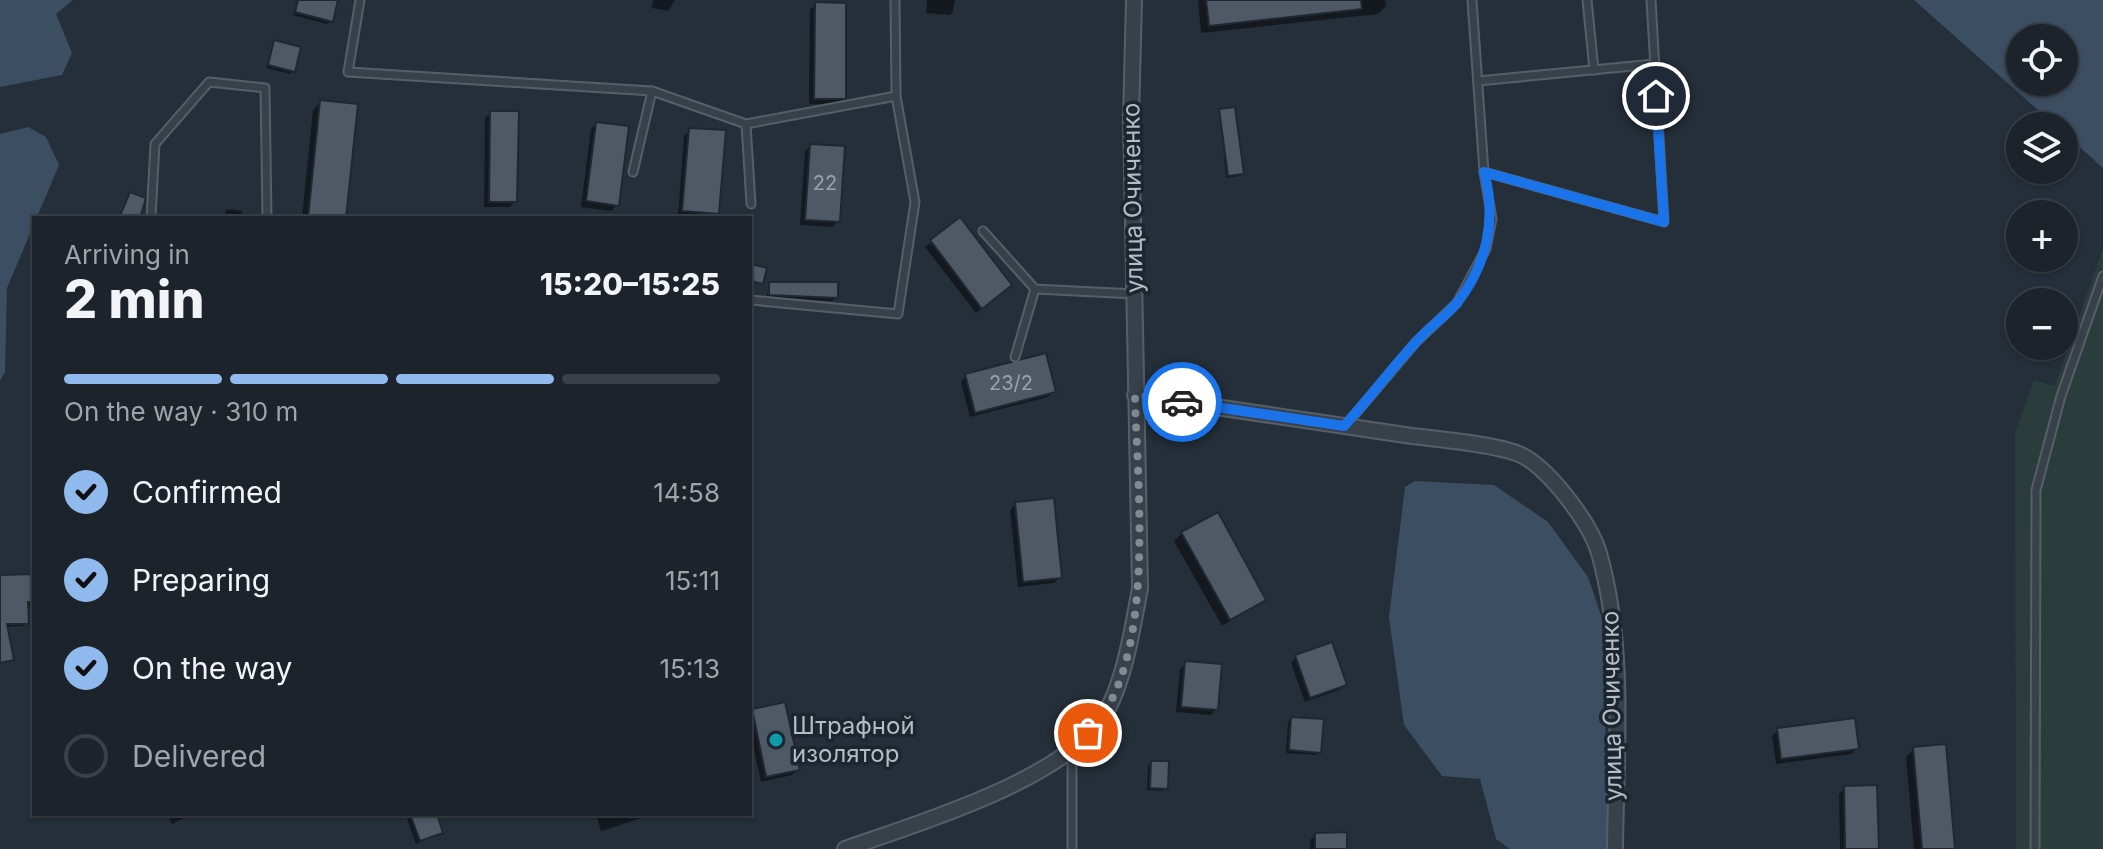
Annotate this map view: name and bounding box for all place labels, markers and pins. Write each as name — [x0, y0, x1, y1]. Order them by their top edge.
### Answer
pin — [1622, 62, 1690, 130]
pin — [1054, 699, 1122, 767]
place label: Штрафной изолятор — [792, 711, 915, 768]
marker: Штрафной изолятор — [767, 731, 785, 749]

